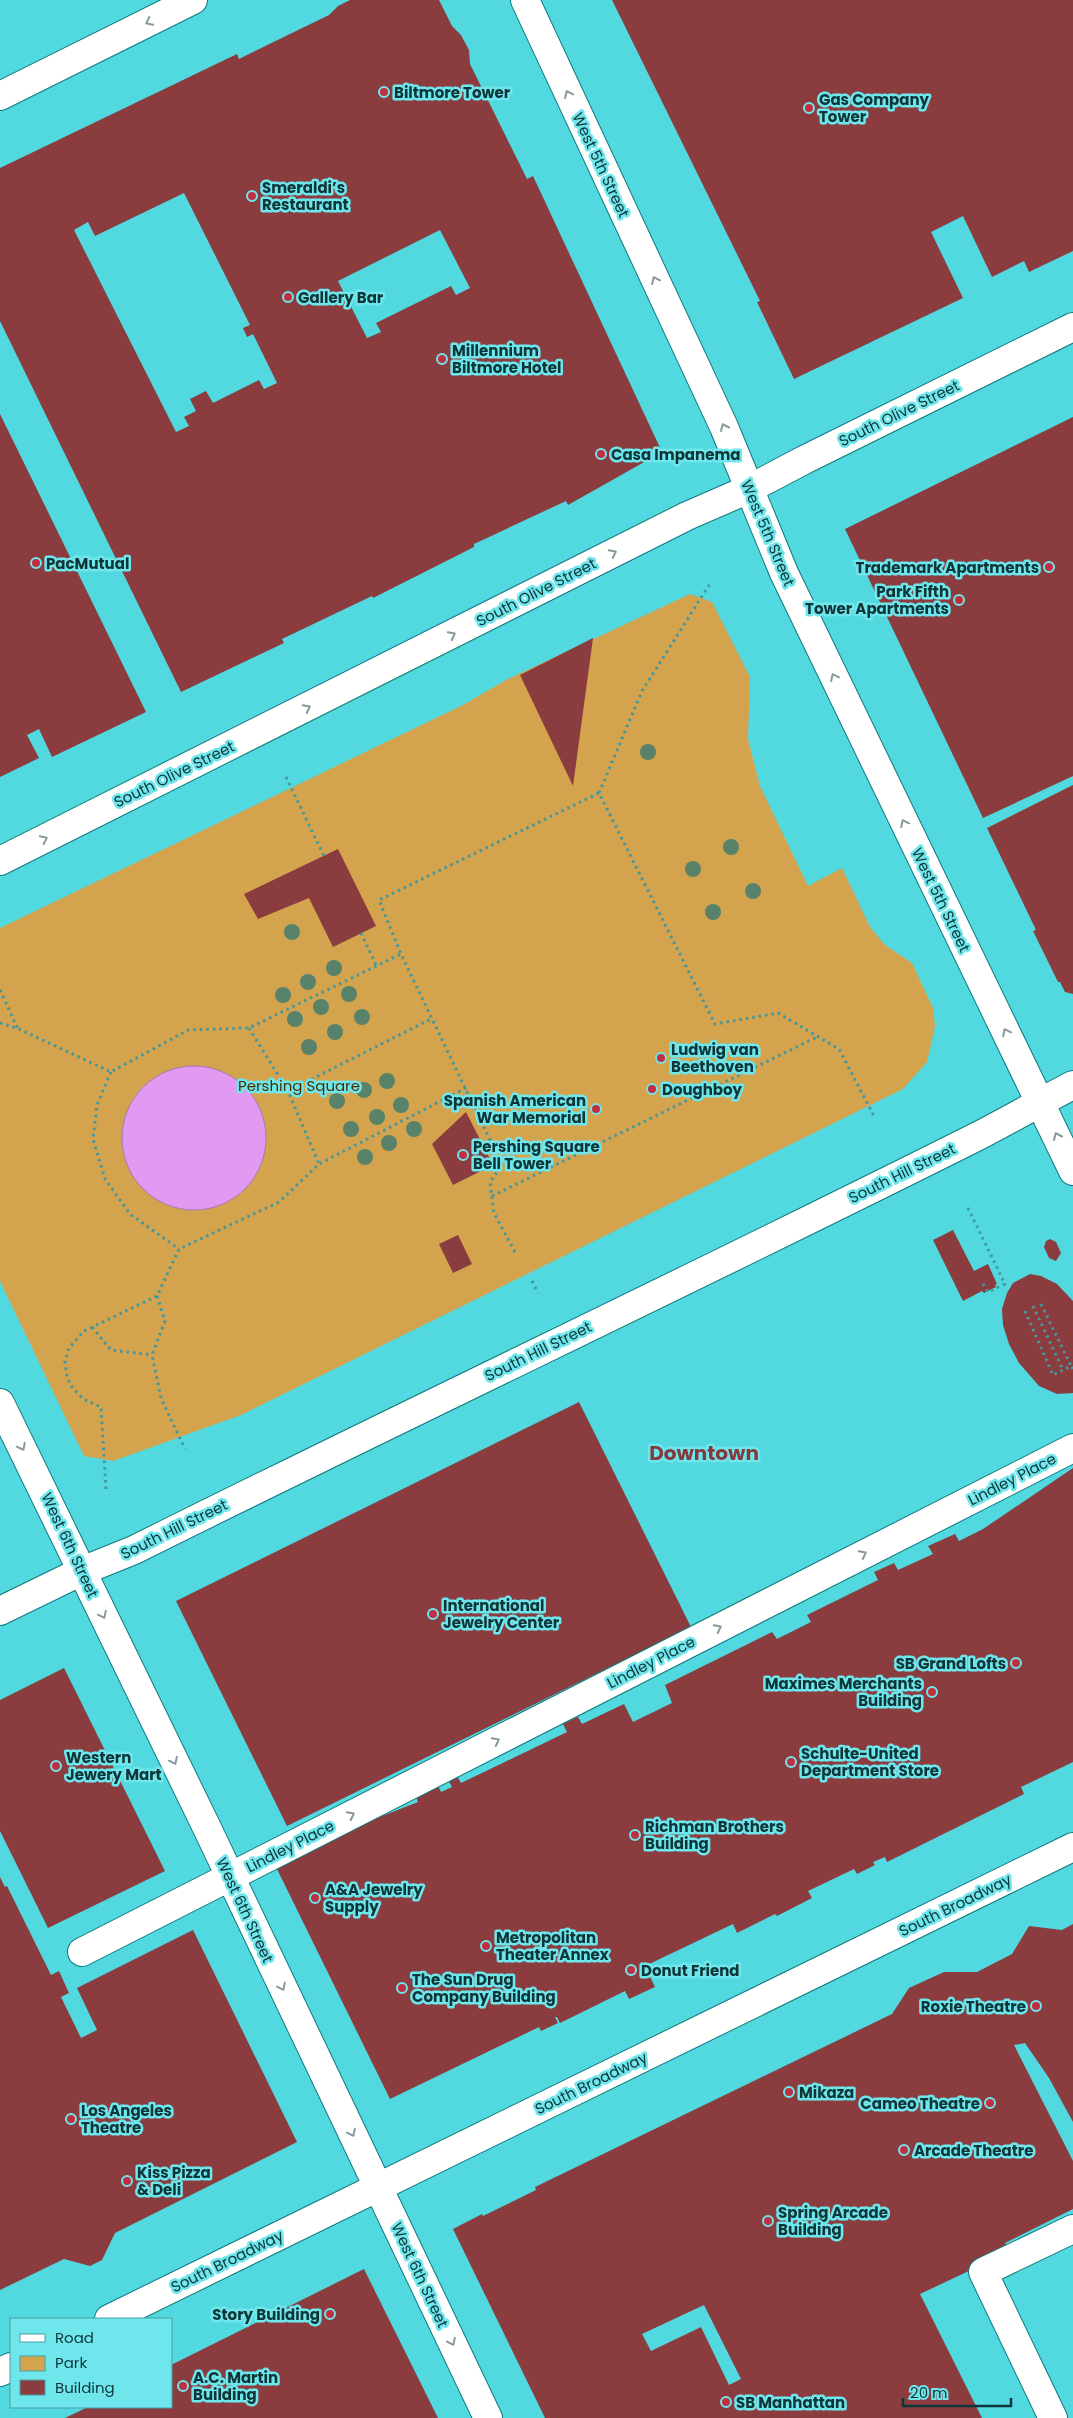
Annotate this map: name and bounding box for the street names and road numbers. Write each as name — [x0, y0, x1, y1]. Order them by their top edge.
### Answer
street label: West 5th Street — [567, 109, 635, 221]
street label: South Olive Street — [835, 375, 963, 451]
street label: West 5th Street — [736, 477, 800, 589]
street label: South Olive Street — [472, 553, 600, 631]
street label: South Olive Street — [110, 736, 238, 812]
street label: West 5th Street — [907, 844, 975, 956]
street label: South Hill Street — [845, 1138, 959, 1208]
street label: South Hill Street — [481, 1316, 595, 1386]
street label: Lindley Place — [964, 1448, 1060, 1510]
street label: West 6th Street — [36, 1489, 104, 1601]
street label: South Hill Street — [117, 1494, 231, 1564]
street label: Lindley Place — [603, 1631, 699, 1693]
street label: Lindley Place — [242, 1815, 338, 1877]
street label: West 6th Street — [211, 1854, 279, 1966]
street label: South Broadway — [895, 1868, 1015, 1941]
street label: South Broadway — [531, 2046, 651, 2119]
street label: West 6th Street — [386, 2219, 454, 2331]
street label: South Broadway — [167, 2224, 287, 2297]

